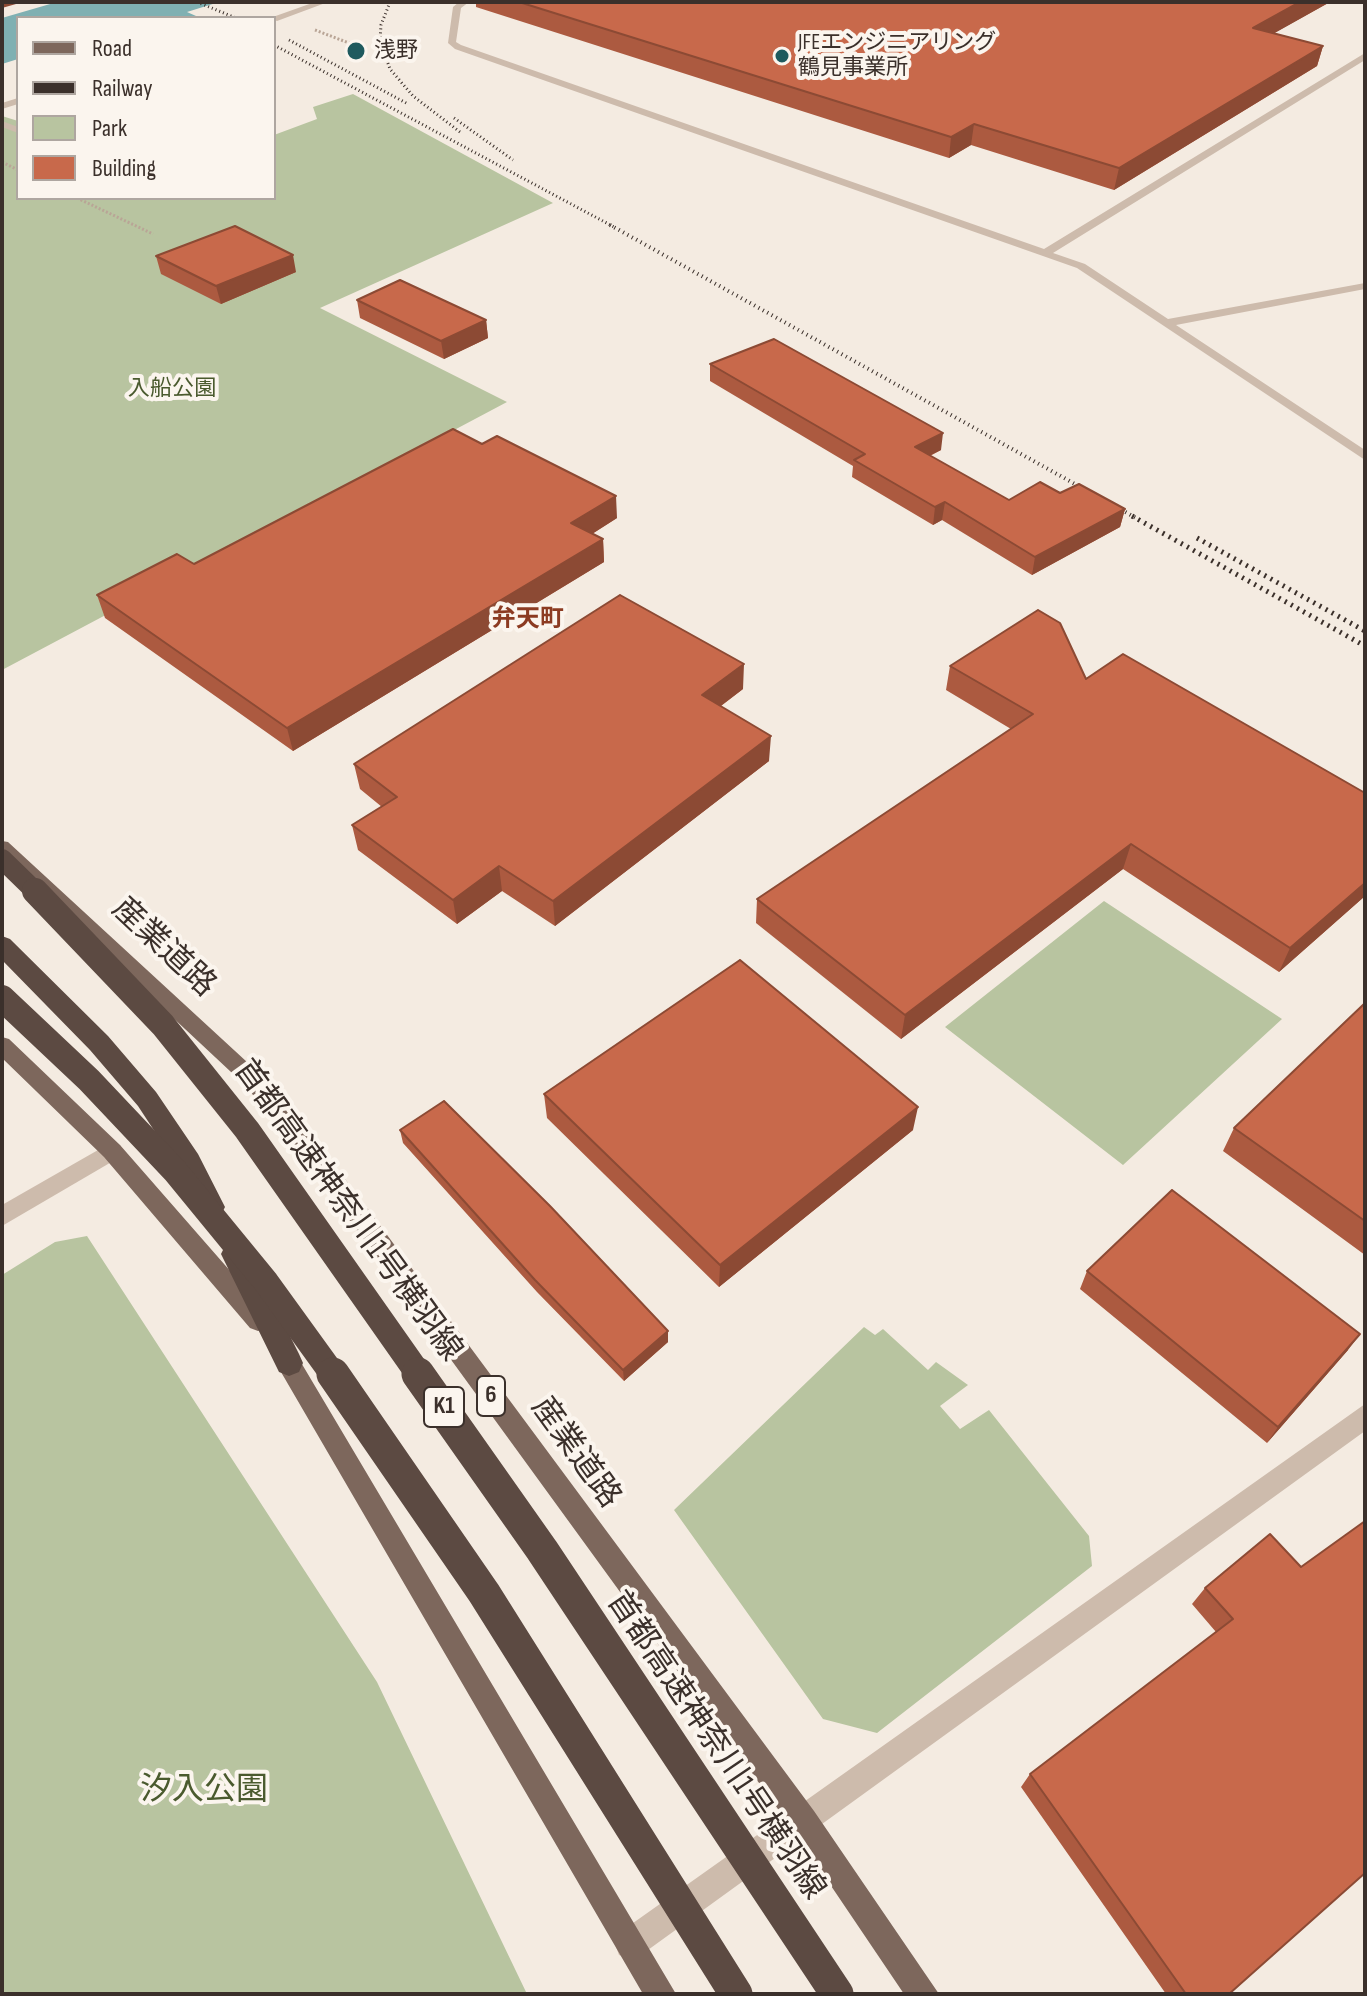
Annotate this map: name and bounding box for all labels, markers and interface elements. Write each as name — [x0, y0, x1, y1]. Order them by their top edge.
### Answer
legend — [16, 16, 276, 200]
place label: JFEエンジニアリング 鶴見事業所 — [798, 30, 996, 82]
text: Road — [92, 34, 132, 63]
place label: 浅野 — [374, 38, 418, 64]
marker: 浅野 — [345, 40, 367, 62]
marker: JFEエンジニアリング 鶴見事業所 — [773, 47, 791, 65]
text: Railway — [92, 74, 152, 103]
text: Park — [92, 114, 127, 143]
text: Building — [92, 154, 156, 183]
park label: 入船公園 — [128, 376, 216, 402]
district label: 弁天町 — [492, 606, 564, 634]
street label: 産業道路 — [103, 890, 223, 1006]
street label: 首都高速神奈川1号横羽線 — [225, 1053, 469, 1369]
road number: 6 — [477, 1376, 505, 1416]
road number: K1 — [424, 1387, 464, 1427]
street label: 産業道路 — [522, 1390, 628, 1516]
street label: 首都高速神奈川1号横羽線 — [598, 1585, 832, 1907]
park label: 汐入公園 — [140, 1772, 268, 1810]

